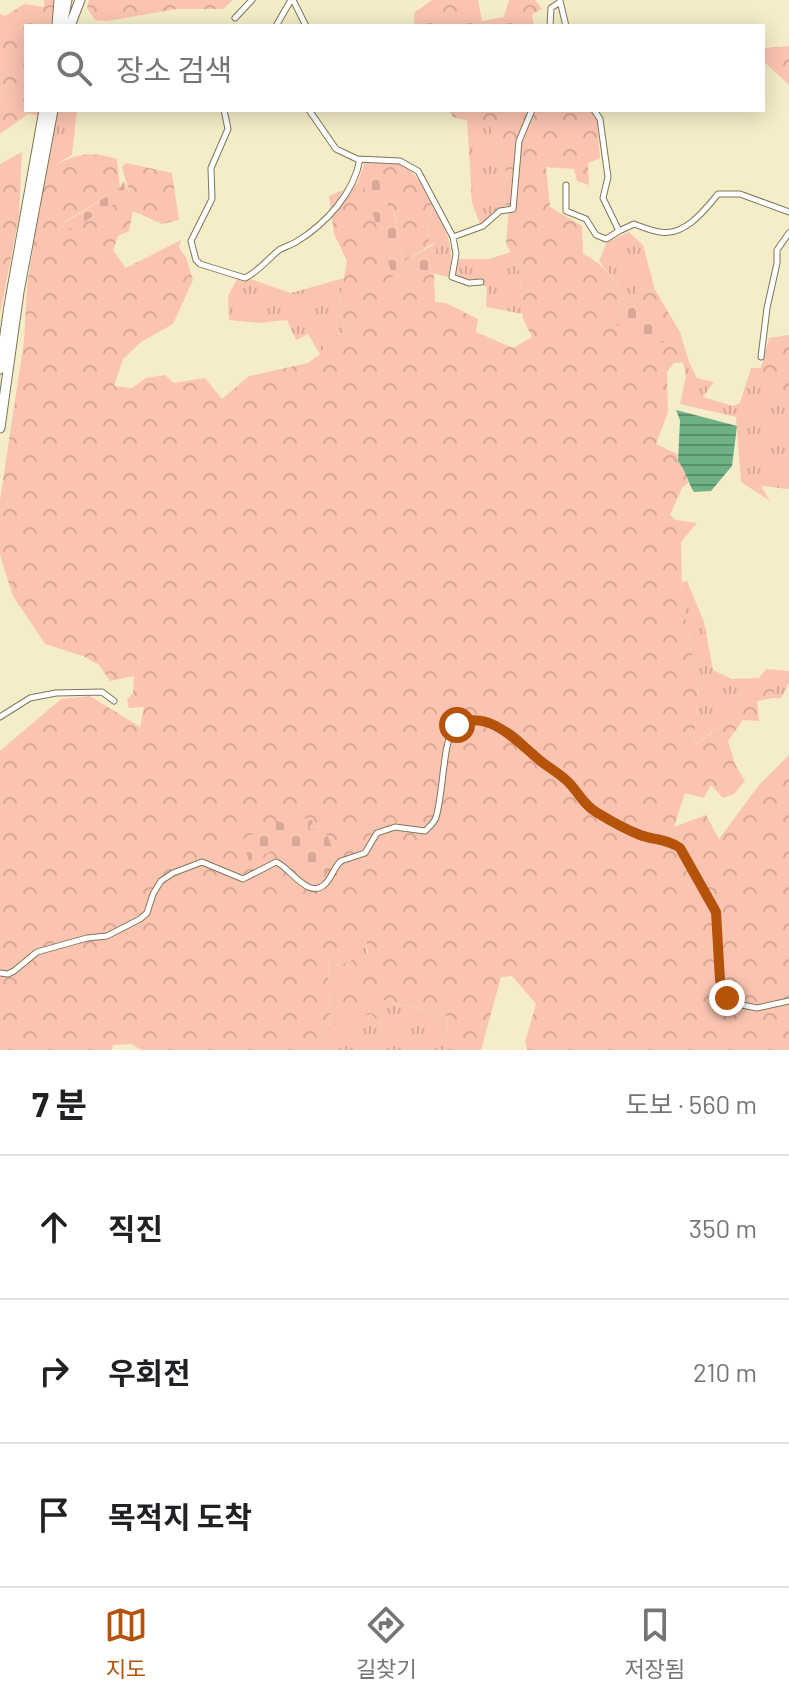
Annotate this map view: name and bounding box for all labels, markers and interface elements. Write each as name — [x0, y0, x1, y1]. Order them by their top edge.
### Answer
search box — [24, 24, 765, 112]
icon: search — [52, 46, 96, 90]
text: 장소 검색 — [116, 51, 232, 87]
route start — [439, 707, 475, 743]
route end — [709, 980, 745, 1016]
text: 7 분 — [32, 1083, 87, 1124]
text: 도보 · 560 m — [625, 1088, 757, 1119]
icon: ahead — [32, 1205, 76, 1249]
text: 직진 — [108, 1210, 163, 1246]
text: 350 m — [689, 1212, 757, 1243]
icon: right — [32, 1349, 76, 1393]
text: 우회전 — [108, 1354, 191, 1390]
text: 210 m — [693, 1356, 757, 1387]
icon: arrive — [32, 1493, 76, 1537]
text: 목적지 도착 — [108, 1498, 252, 1534]
tab: 지도 — [104, 1603, 148, 1683]
tab: 길찾기 — [356, 1603, 417, 1683]
tab: 저장됨 — [624, 1603, 685, 1683]

